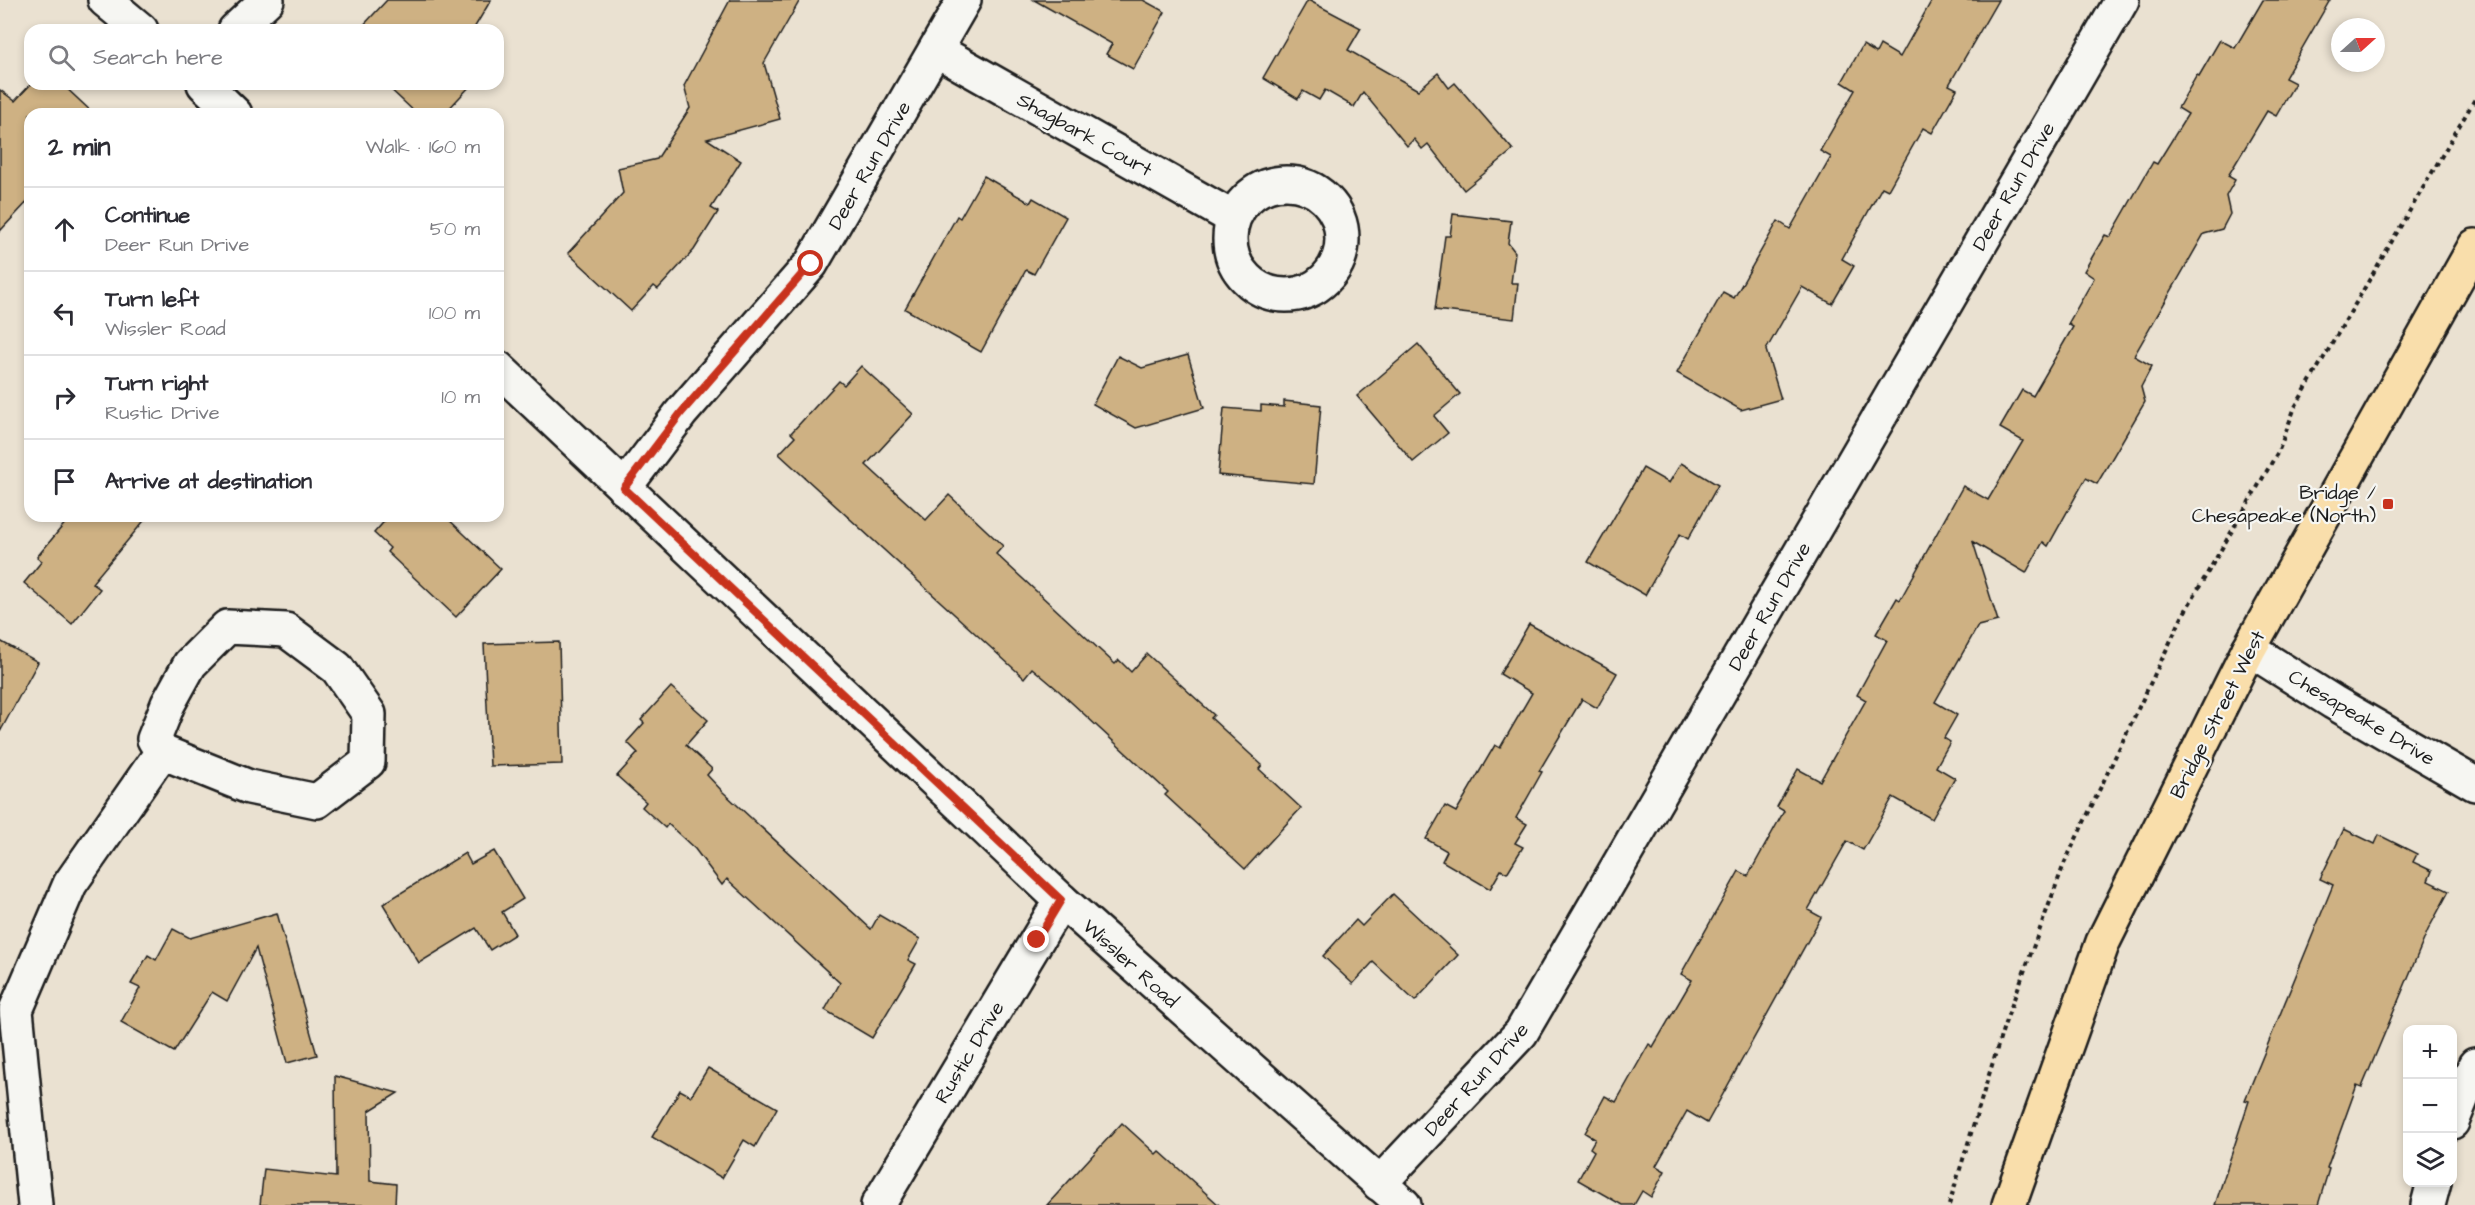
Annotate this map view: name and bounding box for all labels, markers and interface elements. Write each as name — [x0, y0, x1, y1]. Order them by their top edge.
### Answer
north arrow — [2331, 18, 2385, 72]
search box — [24, 24, 504, 90]
icon: search — [45, 41, 78, 74]
text: Search here — [93, 42, 223, 73]
street label: Shagbark Court — [1011, 86, 1157, 185]
street label: Deer Run Drive — [822, 96, 918, 235]
street label: Deer Run Drive — [1966, 117, 2062, 256]
text: 2 min — [48, 129, 110, 165]
text: Walk · 160 m — [365, 133, 480, 161]
text: Continue — [105, 200, 190, 231]
icon: ahead — [48, 213, 81, 246]
text: 50 m — [430, 215, 480, 243]
text: Deer Run Drive — [105, 231, 249, 259]
route start — [797, 250, 823, 276]
text: Turn left — [105, 284, 199, 315]
icon: left — [48, 297, 81, 330]
text: 100 m — [429, 299, 480, 327]
text: Wissler Road — [105, 315, 226, 343]
text: Turn right — [105, 368, 208, 399]
icon: right — [48, 381, 81, 414]
text: 10 m — [441, 383, 480, 411]
text: Rustic Drive — [105, 399, 219, 427]
icon: arrive — [48, 465, 81, 498]
text: Arrive at destination — [105, 466, 312, 497]
place label: Bridge / Chesapeake (North) — [2192, 479, 2376, 530]
marker: Bridge / Chesapeake (North) — [2381, 497, 2395, 511]
street label: Deer Run Drive — [1722, 537, 1818, 676]
street label: Bridge Street West — [2163, 626, 2273, 804]
street label: Chesapeake Drive — [2283, 663, 2440, 773]
street label: Wissler Road — [1076, 913, 1185, 1015]
route end — [1023, 926, 1049, 952]
street label: Rustic Drive — [928, 996, 1011, 1109]
street label: Deer Run Drive — [1418, 1017, 1536, 1143]
map controls — [2403, 1025, 2457, 1187]
button: + — [2403, 1025, 2457, 1079]
button: − — [2403, 1079, 2457, 1133]
button: layers — [2403, 1133, 2457, 1187]

